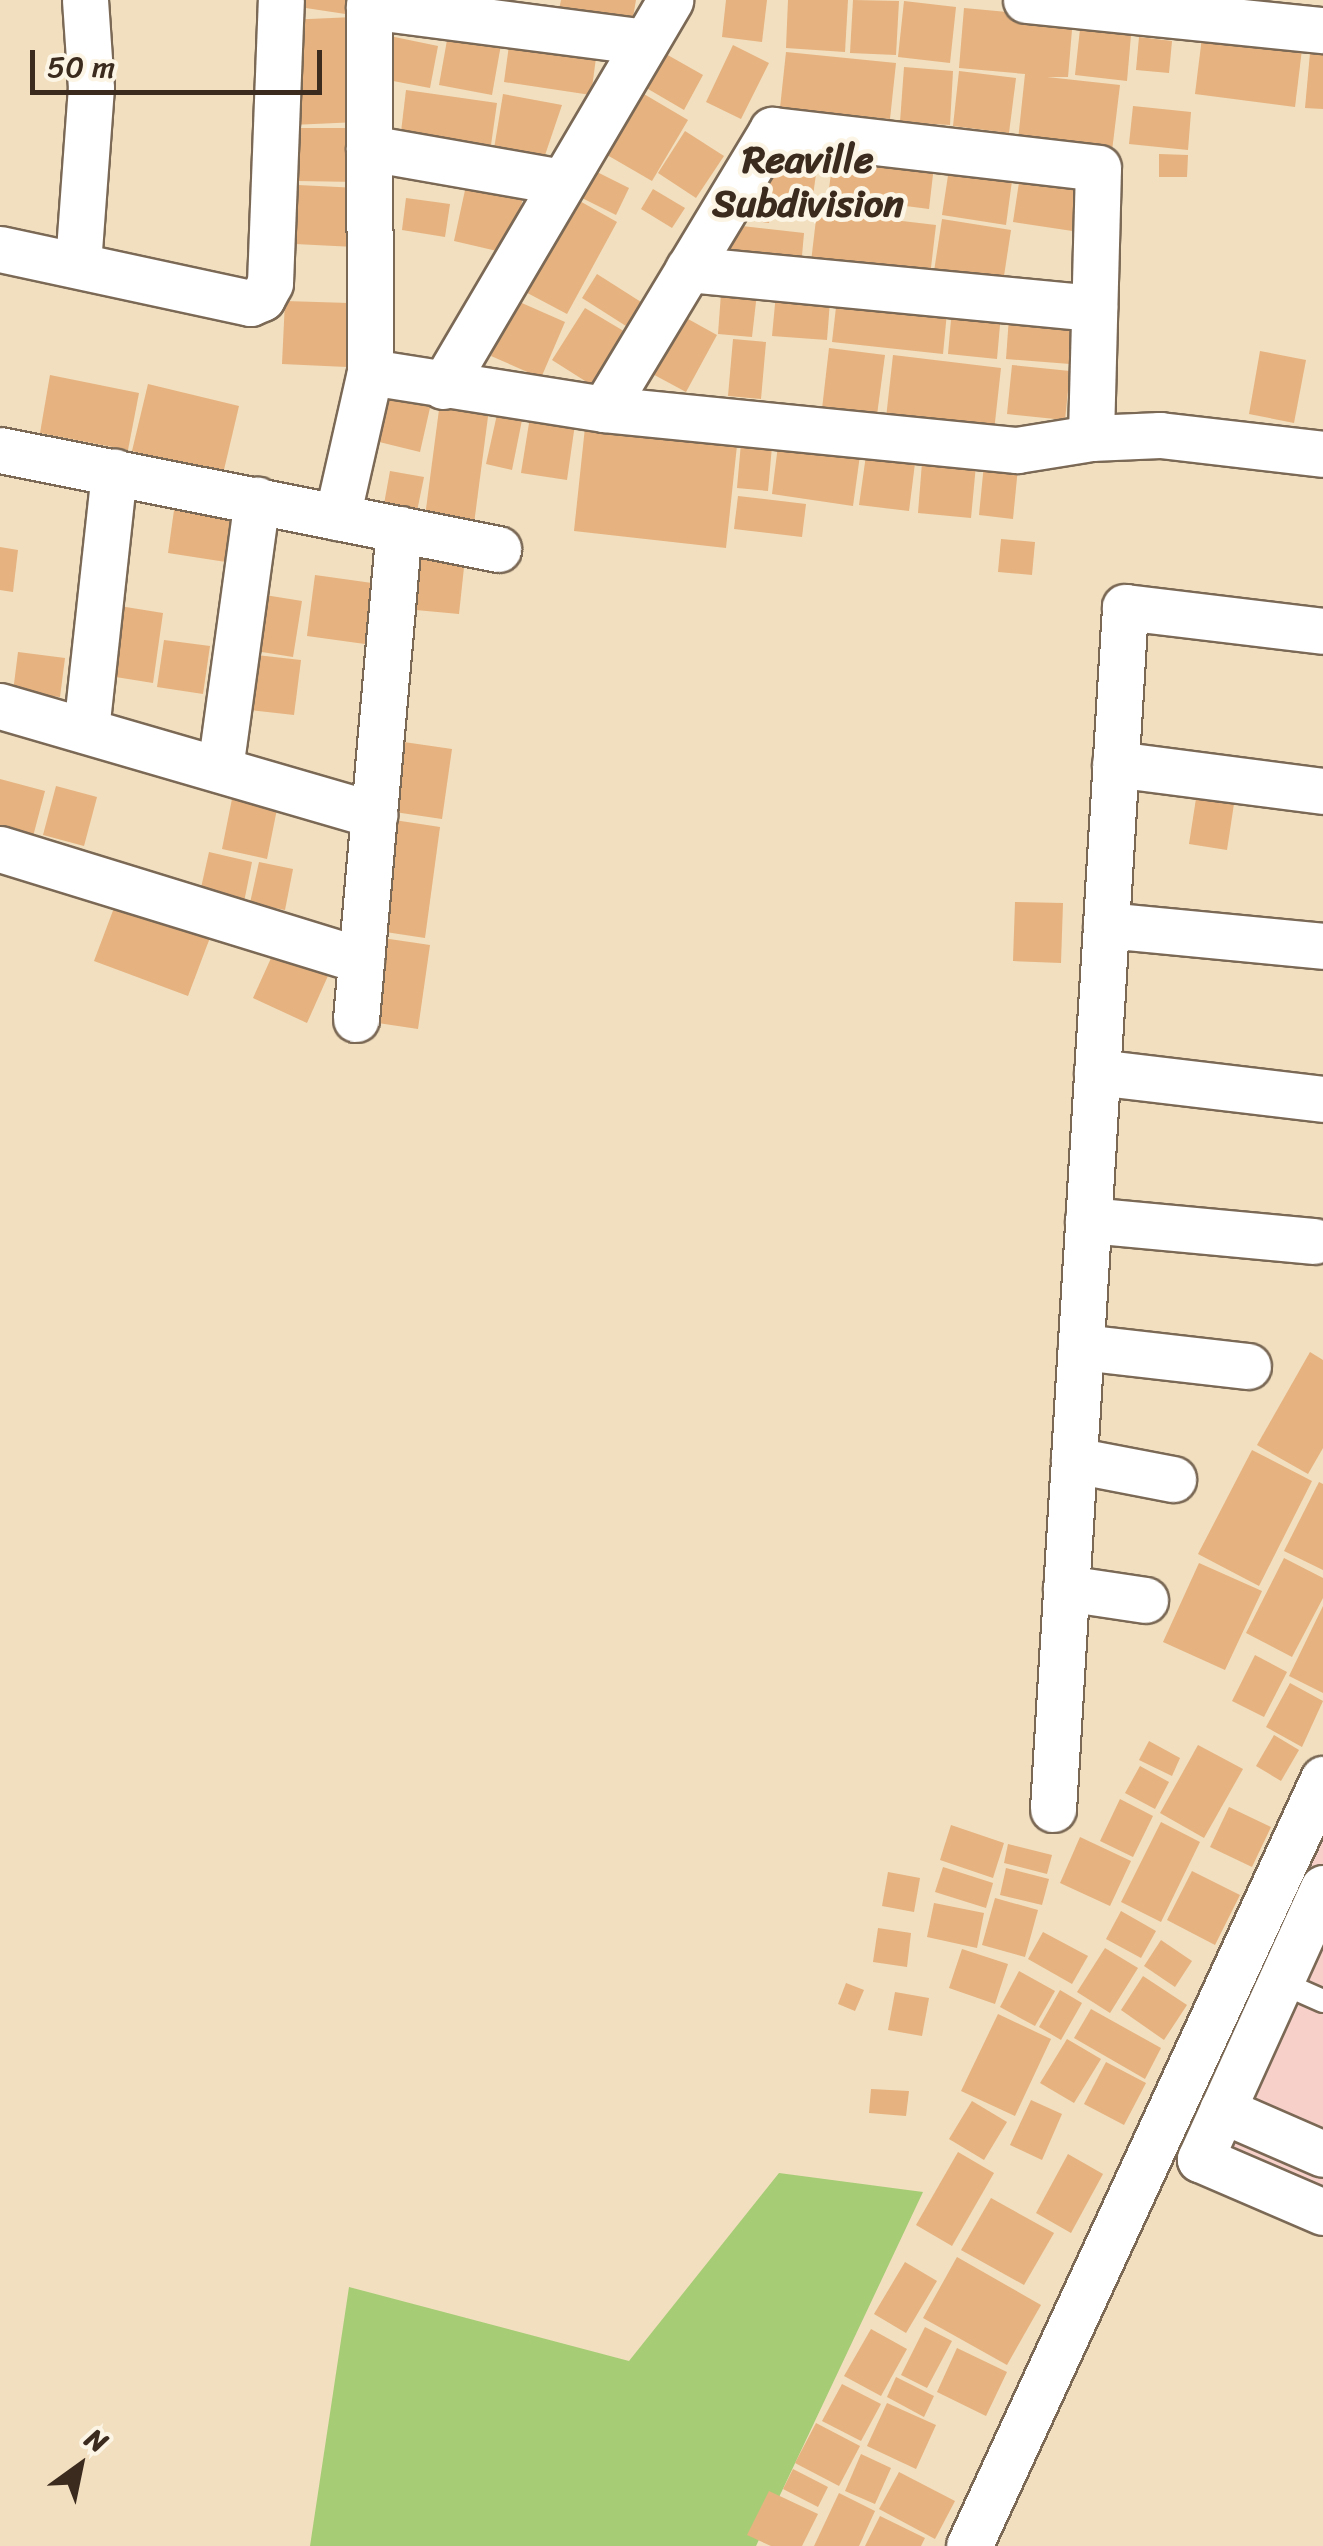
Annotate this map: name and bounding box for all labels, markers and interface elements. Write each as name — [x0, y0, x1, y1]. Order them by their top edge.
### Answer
scale bar — [35, 30, 328, 92]
text: 50 m — [47, 40, 115, 94]
district label: Reaville Subdivision — [712, 137, 904, 226]
text: N — [75, 2415, 118, 2466]
north arrow — [30, 2416, 130, 2516]

